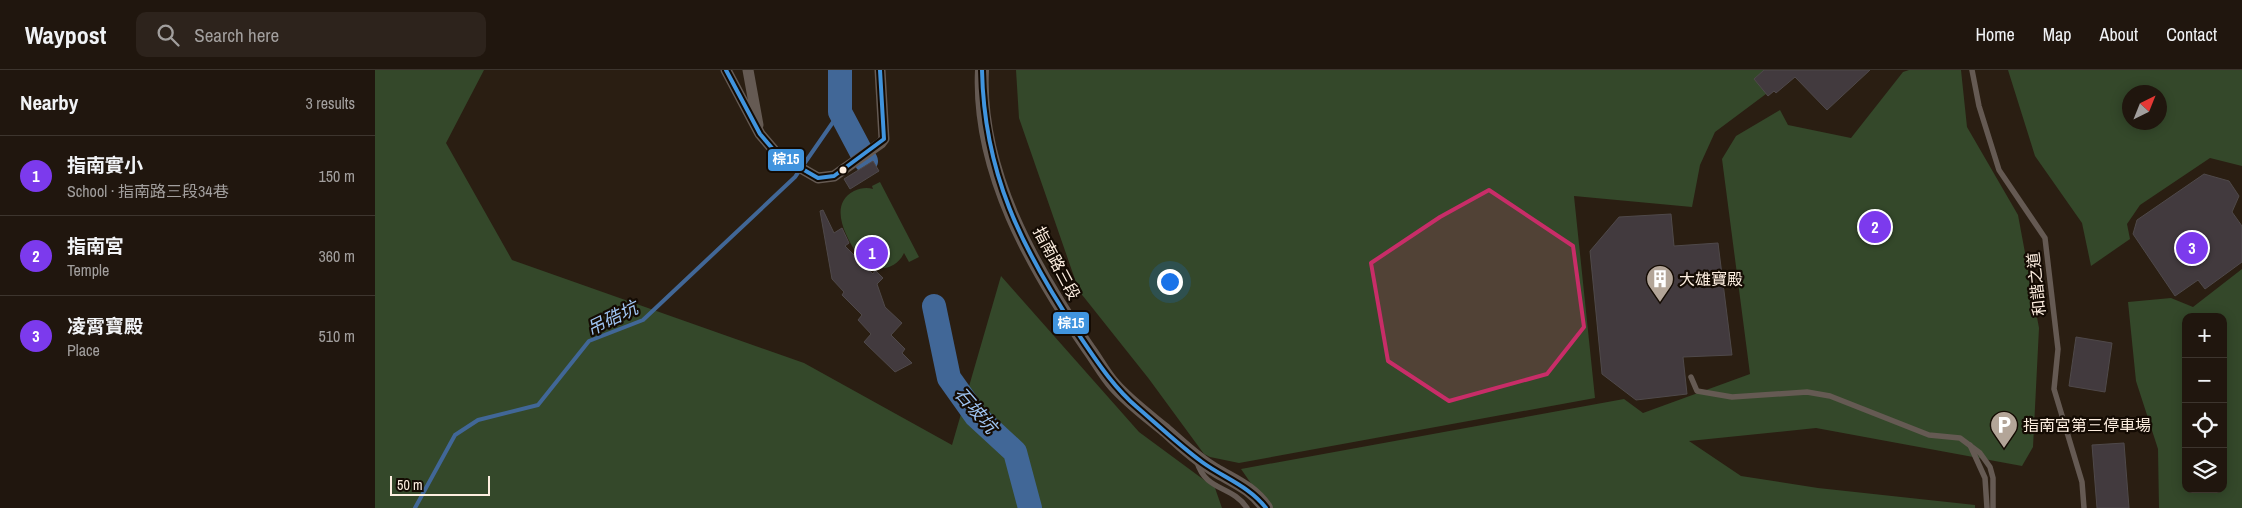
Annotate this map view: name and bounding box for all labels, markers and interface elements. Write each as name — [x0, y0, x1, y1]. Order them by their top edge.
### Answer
search box — [136, 12, 486, 57]
text: Waypost — [25, 19, 106, 51]
icon: search — [154, 21, 182, 49]
text: Search here — [194, 22, 279, 48]
text: Home — [1975, 22, 2015, 47]
text: Map — [2043, 22, 2072, 47]
text: About — [2100, 22, 2138, 47]
text: Contact — [2166, 22, 2217, 47]
north arrow — [2122, 85, 2167, 130]
text: Nearby — [20, 88, 78, 117]
text: 3 results — [305, 92, 355, 114]
line badge: 棕15 — [767, 148, 805, 172]
text: 棕15 — [773, 150, 800, 168]
text: 指南實小 — [67, 152, 143, 178]
text: 1 — [32, 165, 40, 187]
text: 150 m — [319, 165, 355, 187]
unlabelled marker — [838, 165, 848, 175]
text: School · 指南路三段34巷 — [67, 180, 229, 202]
pin: 2 — [1859, 208, 1891, 246]
street label: 指南路三段 — [1029, 223, 1085, 303]
pin: 3 — [2176, 229, 2208, 267]
text: 指南宮 — [67, 233, 124, 259]
pin: 1 — [856, 234, 888, 272]
text: 2 — [32, 245, 40, 267]
text: 360 m — [319, 245, 355, 267]
street label: 和諧之道 — [2022, 251, 2050, 317]
text: Temple — [67, 259, 109, 281]
building icon: 大雄寶殿 — [1645, 264, 1675, 303]
place label: 大雄寶殿 — [1679, 268, 1743, 290]
your location — [1157, 269, 1183, 295]
water label: 吊硞坑 — [582, 294, 644, 341]
line badge: 棕15 — [1052, 311, 1090, 335]
text: 凌霄寶殿 — [67, 313, 143, 339]
map controls — [2182, 313, 2227, 493]
button: + — [2182, 313, 2227, 358]
text: 棕15 — [1058, 314, 1085, 332]
text: 3 — [32, 325, 40, 347]
text: 510 m — [319, 325, 355, 347]
text: Place — [67, 339, 100, 361]
button: − — [2182, 358, 2227, 403]
water label: 石坡坑 — [949, 381, 1005, 441]
button: locate — [2182, 403, 2227, 448]
parking icon: 指南宮第三停車場 — [1989, 410, 2019, 449]
place label: 指南宮第三停車場 — [2023, 414, 2151, 436]
button: layers — [2182, 448, 2227, 493]
scale bar — [390, 473, 490, 496]
text: 50 m — [397, 476, 423, 494]

